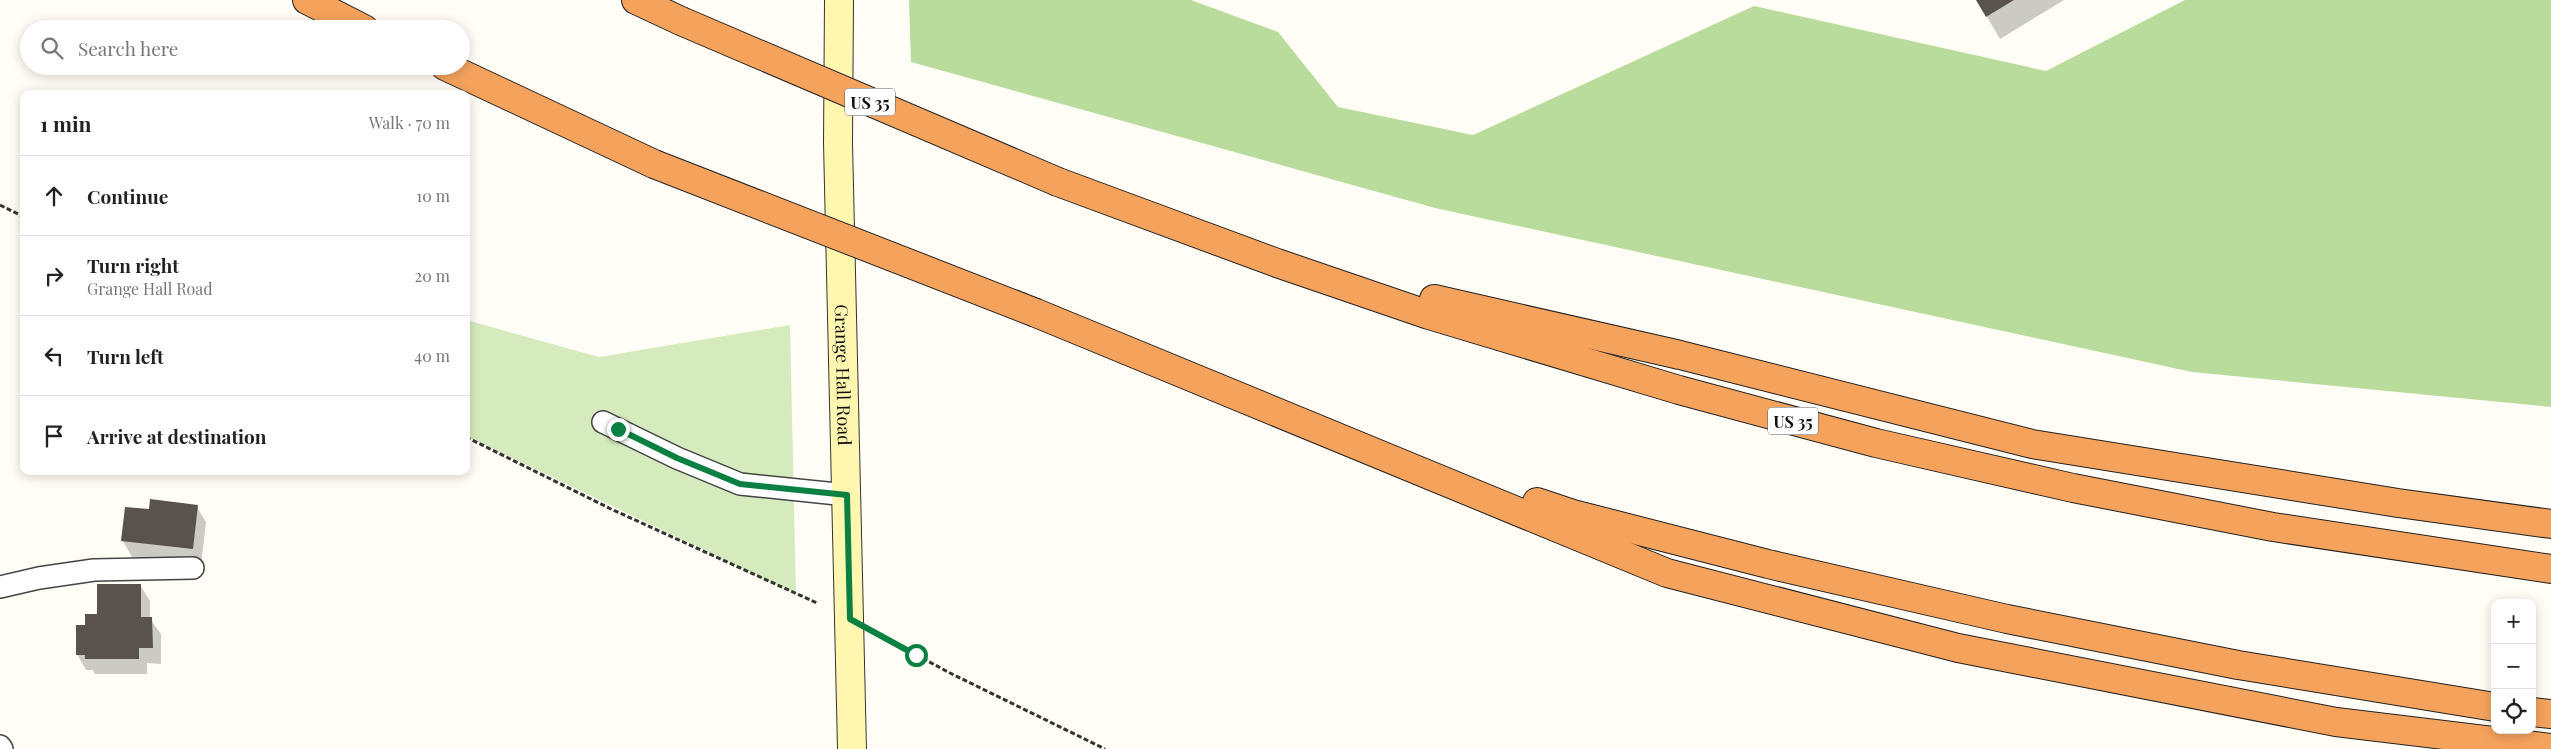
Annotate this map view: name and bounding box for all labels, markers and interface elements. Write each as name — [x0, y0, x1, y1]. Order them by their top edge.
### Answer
search box — [20, 20, 470, 75]
icon: search — [38, 34, 66, 62]
text: Search here — [78, 35, 178, 61]
road number: US 35 — [845, 88, 895, 115]
text: 1 min — [40, 109, 91, 137]
text: Walk · 70 m — [369, 112, 450, 133]
icon: ahead — [40, 182, 68, 210]
text: Continue — [87, 183, 168, 209]
text: 10 m — [416, 185, 450, 206]
text: Turn right — [87, 252, 179, 278]
icon: right — [40, 262, 68, 290]
text: 20 m — [415, 265, 450, 286]
text: Grange Hall Road — [87, 278, 213, 299]
street label: Grange Hall Road — [830, 304, 857, 446]
icon: left — [40, 342, 68, 370]
text: Turn left — [87, 343, 164, 369]
text: 40 m — [414, 345, 450, 366]
road number: US 35 — [1768, 408, 1818, 434]
route end — [607, 418, 630, 441]
icon: arrive — [40, 422, 68, 450]
text: Arrive at destination — [87, 423, 267, 449]
map controls — [2491, 599, 2536, 734]
button: + — [2491, 599, 2536, 644]
route start — [905, 644, 928, 667]
button: − — [2491, 644, 2536, 689]
button: locate — [2491, 689, 2536, 734]

